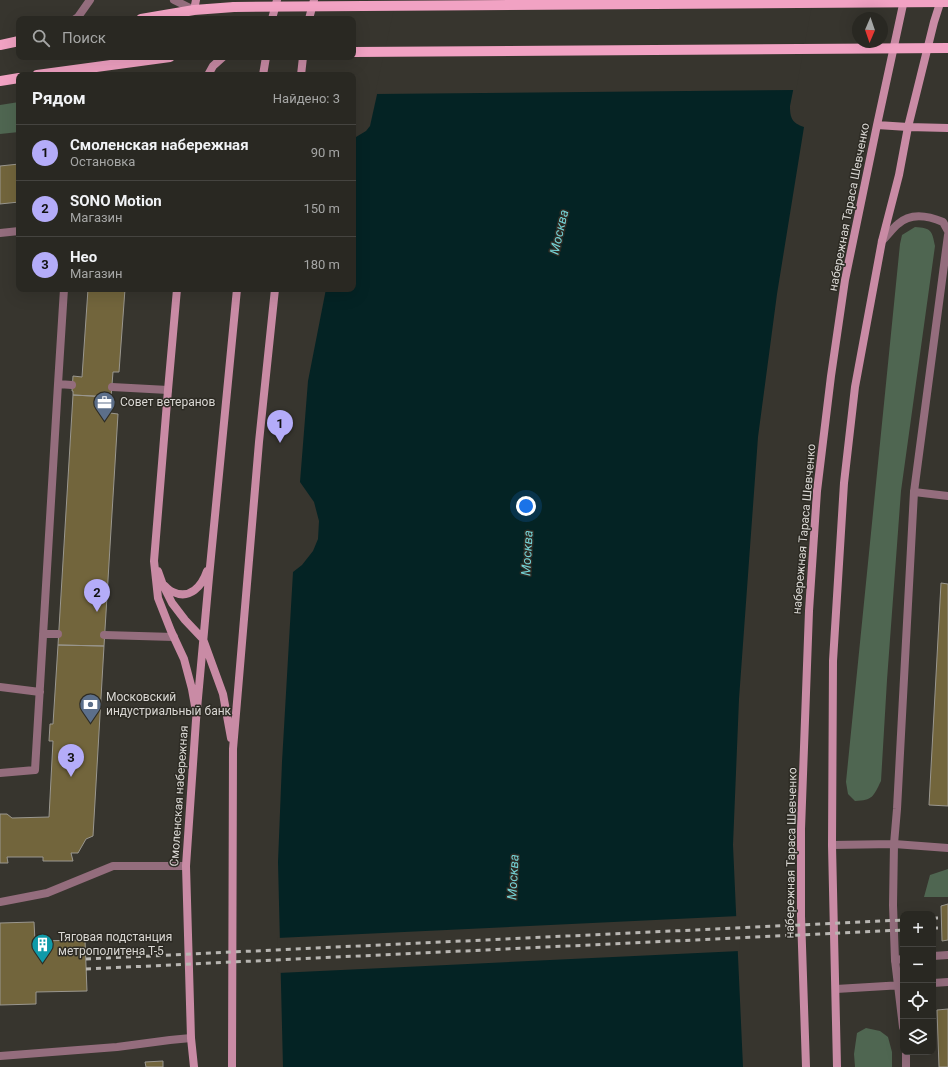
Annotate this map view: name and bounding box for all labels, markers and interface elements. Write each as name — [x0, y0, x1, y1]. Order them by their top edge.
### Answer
north arrow — [852, 12, 888, 48]
search box — [16, 16, 356, 60]
icon: search — [30, 27, 52, 49]
text: Поиск — [62, 29, 106, 47]
text: Рядом — [32, 88, 86, 108]
text: Найдено: 3 — [273, 91, 340, 106]
street label: набережная Тараса Шевченко — [826, 122, 872, 292]
text: Смоленская набережная — [70, 136, 249, 154]
text: 1 — [41, 145, 49, 160]
text: 90 m — [311, 145, 340, 160]
text: Остановка — [70, 154, 135, 169]
text: SONO Motion — [70, 192, 162, 210]
text: 2 — [41, 201, 49, 216]
text: 150 m — [303, 201, 340, 216]
water label: Москва — [547, 208, 571, 256]
text: Магазин — [70, 210, 123, 225]
text: Нео — [70, 248, 97, 266]
text: 3 — [41, 257, 49, 272]
text: 180 m — [303, 257, 340, 272]
text: Магазин — [70, 266, 123, 281]
office icon: Совет ветеранов — [92, 389, 118, 422]
place label: Совет ветеранов — [120, 395, 215, 409]
pin: 1 — [267, 410, 293, 443]
street label: набережная Тараса Шевченко — [790, 443, 818, 615]
your location — [516, 496, 536, 516]
water label: Москва — [518, 530, 536, 576]
pin: 2 — [84, 579, 110, 612]
place label: Московский индустриальный банк — [106, 690, 232, 718]
bank icon: Московский индустриальный банк — [77, 691, 103, 724]
street label: Смоленская набережная — [167, 725, 191, 867]
pin: 3 — [58, 744, 84, 777]
street label: набережная Тараса Шевченко — [783, 767, 799, 939]
water label: Москва — [504, 854, 522, 900]
map controls — [900, 911, 936, 1055]
button: + — [900, 911, 936, 947]
place label: Тяговая подстанция метрополитена Т-5 — [58, 930, 172, 958]
building icon: Тяговая подстанция метрополитена Т-5 — [30, 931, 56, 964]
button: − — [900, 947, 936, 983]
button: locate — [900, 983, 936, 1019]
button: layers — [900, 1019, 936, 1055]

